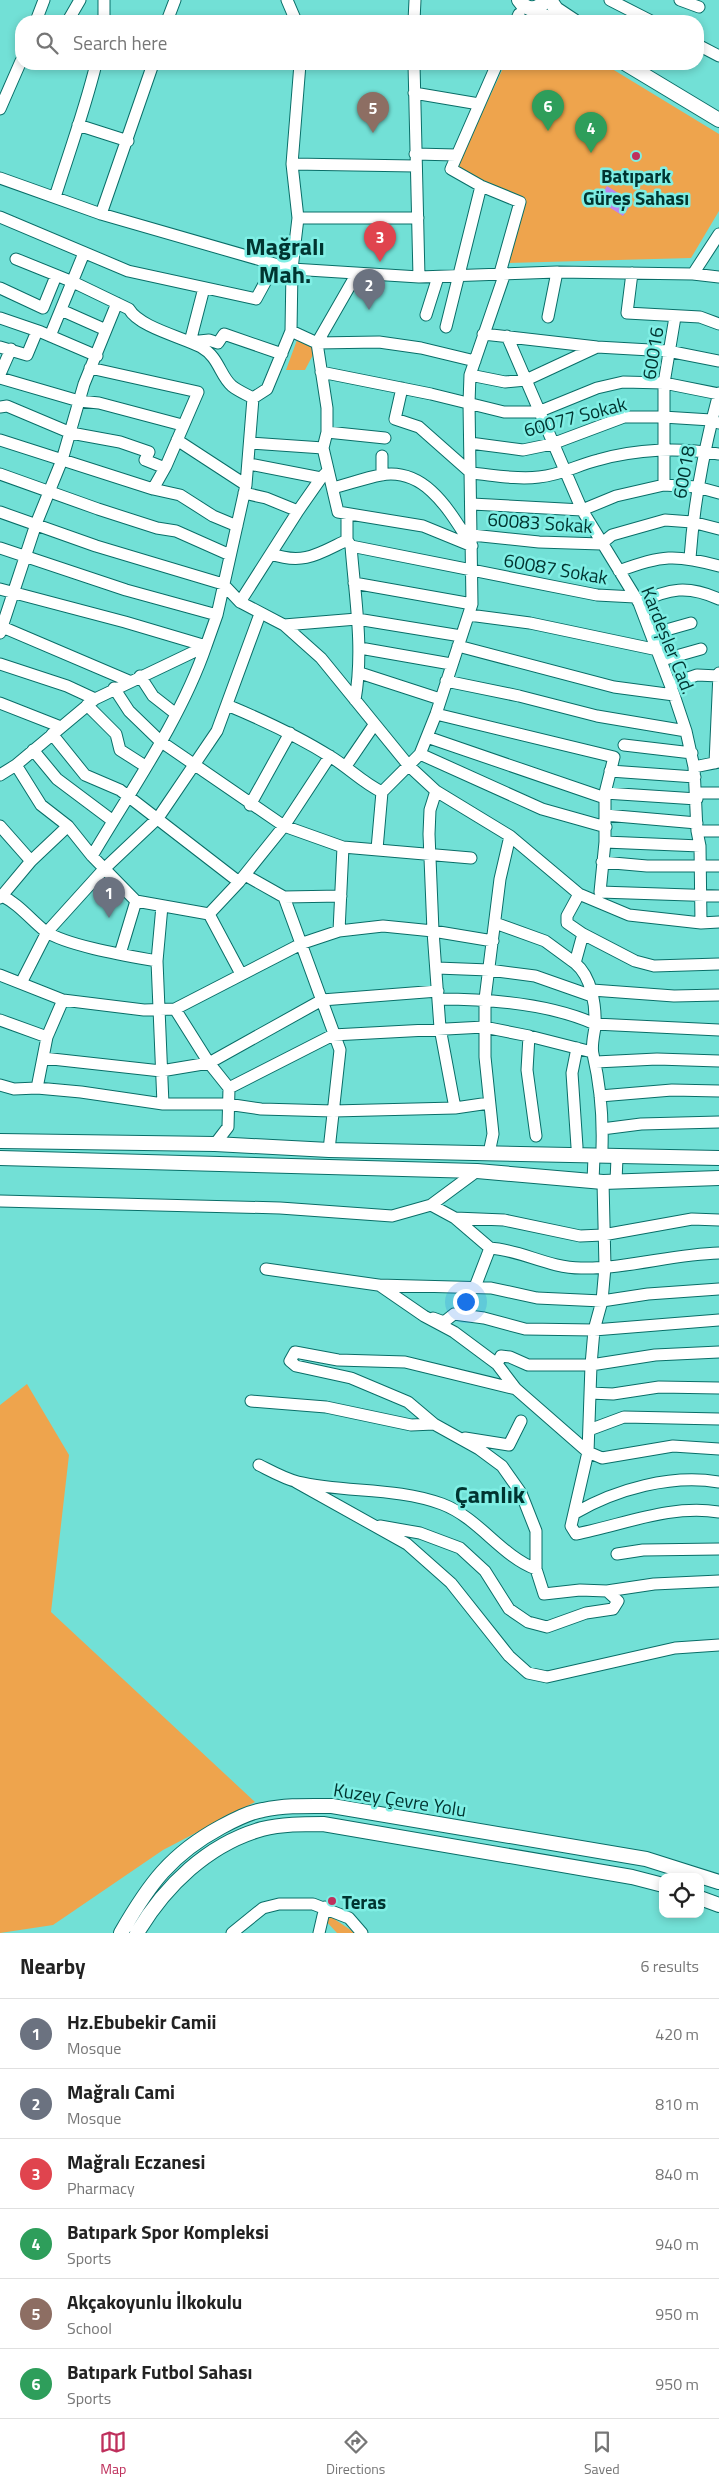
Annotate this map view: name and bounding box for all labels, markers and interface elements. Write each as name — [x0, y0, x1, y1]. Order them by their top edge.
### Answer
search box — [15, 15, 704, 70]
text: Search here — [73, 28, 167, 57]
icon: search — [33, 29, 61, 57]
pin: 6 — [532, 90, 564, 131]
pin: 5 — [357, 92, 389, 133]
pin: 4 — [575, 112, 607, 153]
marker: Batıpark Güreş Sahası — [630, 150, 642, 162]
place label: Batıpark Güreş Sahası — [583, 161, 689, 212]
pin: 3 — [364, 221, 396, 262]
district label: Mağralı Mah. — [245, 228, 325, 292]
pin: 2 — [353, 269, 385, 310]
street label: 60016 — [634, 324, 670, 382]
street label: 60077 Sokak — [520, 388, 630, 444]
street label: 60018 — [664, 443, 702, 501]
street label: 60083 Sokak — [486, 504, 594, 540]
street label: 60087 Sokak — [502, 545, 610, 591]
street label: Kardeşler Cad. — [634, 582, 704, 698]
pin: 1 — [93, 877, 125, 918]
your location — [453, 1289, 479, 1315]
district label: Çamlık — [455, 1476, 526, 1512]
street label: Kuzey Çevre Yolu — [331, 1774, 469, 1824]
map controls — [659, 1873, 704, 1918]
button: locate — [659, 1873, 704, 1918]
place label: Teras — [342, 1887, 386, 1916]
marker: Teras — [326, 1895, 338, 1907]
text: Nearby — [20, 1950, 85, 1982]
text: 6 results — [640, 1954, 699, 1978]
text: Hz.Ebubekir Camii — [67, 2007, 216, 2036]
text: 1 — [32, 2022, 40, 2046]
text: 420 m — [655, 2022, 699, 2046]
text: Mosque — [67, 2036, 121, 2060]
text: Mağralı Cami — [67, 2077, 175, 2106]
text: 2 — [32, 2092, 40, 2116]
text: 810 m — [655, 2092, 699, 2116]
text: Mosque — [67, 2106, 121, 2130]
text: Mağralı Eczanesi — [67, 2147, 205, 2176]
text: 3 — [32, 2162, 40, 2186]
text: 840 m — [655, 2162, 699, 2186]
text: Pharmacy — [67, 2176, 135, 2200]
text: Batıpark Spor Kompleksi — [67, 2217, 269, 2246]
text: 4 — [32, 2232, 40, 2256]
text: 940 m — [655, 2232, 699, 2256]
text: Sports — [67, 2246, 111, 2270]
text: Akçakoyunlu İlkokulu — [67, 2287, 242, 2316]
text: 5 — [32, 2302, 40, 2326]
text: 950 m — [655, 2302, 699, 2326]
text: School — [67, 2316, 112, 2340]
text: Batıpark Futbol Sahası — [67, 2357, 252, 2386]
text: 6 — [32, 2372, 40, 2396]
text: 950 m — [655, 2372, 699, 2396]
text: Sports — [67, 2386, 111, 2410]
tab: Map — [99, 2428, 127, 2479]
tab: Directions — [326, 2428, 385, 2479]
tab: Saved — [584, 2428, 620, 2479]

